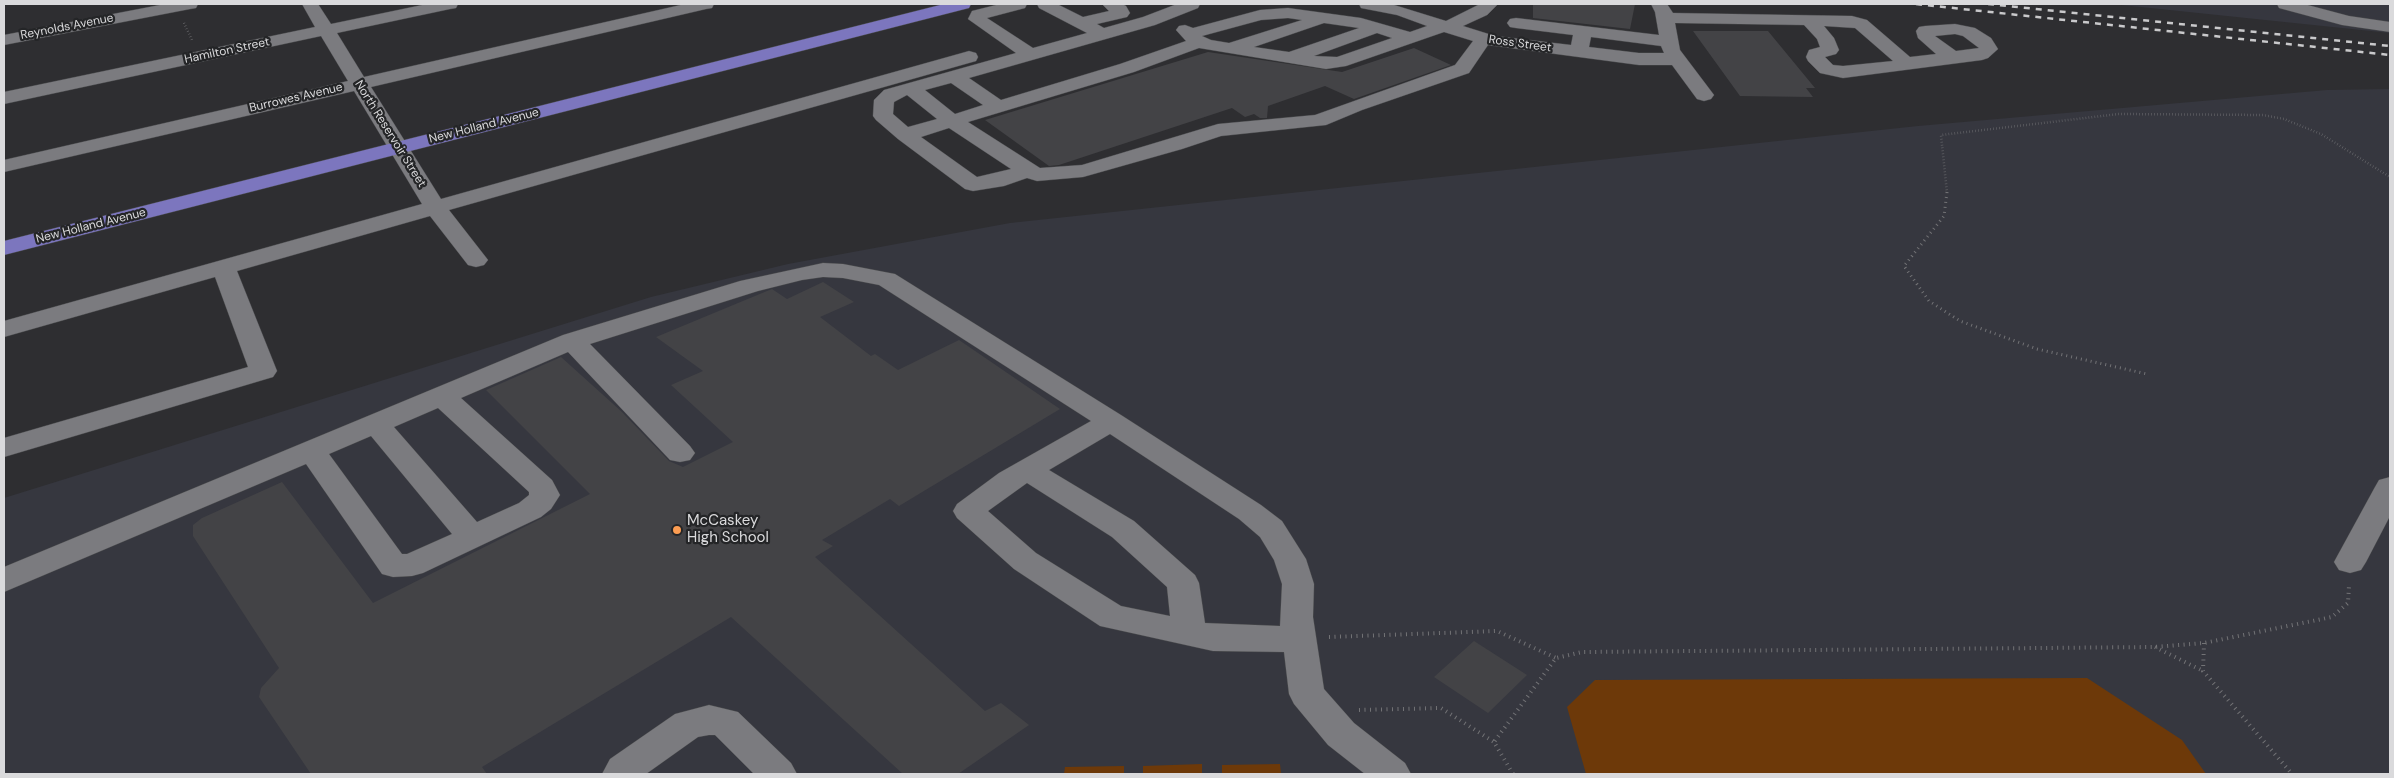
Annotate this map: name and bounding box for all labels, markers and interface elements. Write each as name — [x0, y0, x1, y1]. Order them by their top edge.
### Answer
street label: Reynolds Avenue — [19, 11, 115, 43]
street label: Ross Street — [1488, 32, 1552, 56]
street label: Hamilton Street — [183, 35, 271, 67]
street label: North Reservoir Street — [351, 78, 429, 190]
street label: Burrowes Avenue — [248, 80, 344, 116]
street label: New Holland Avenue — [428, 105, 540, 147]
street label: New Holland Avenue — [35, 205, 147, 247]
place label: McCaskey High School — [687, 512, 769, 547]
marker: McCaskey High School — [671, 524, 683, 536]

